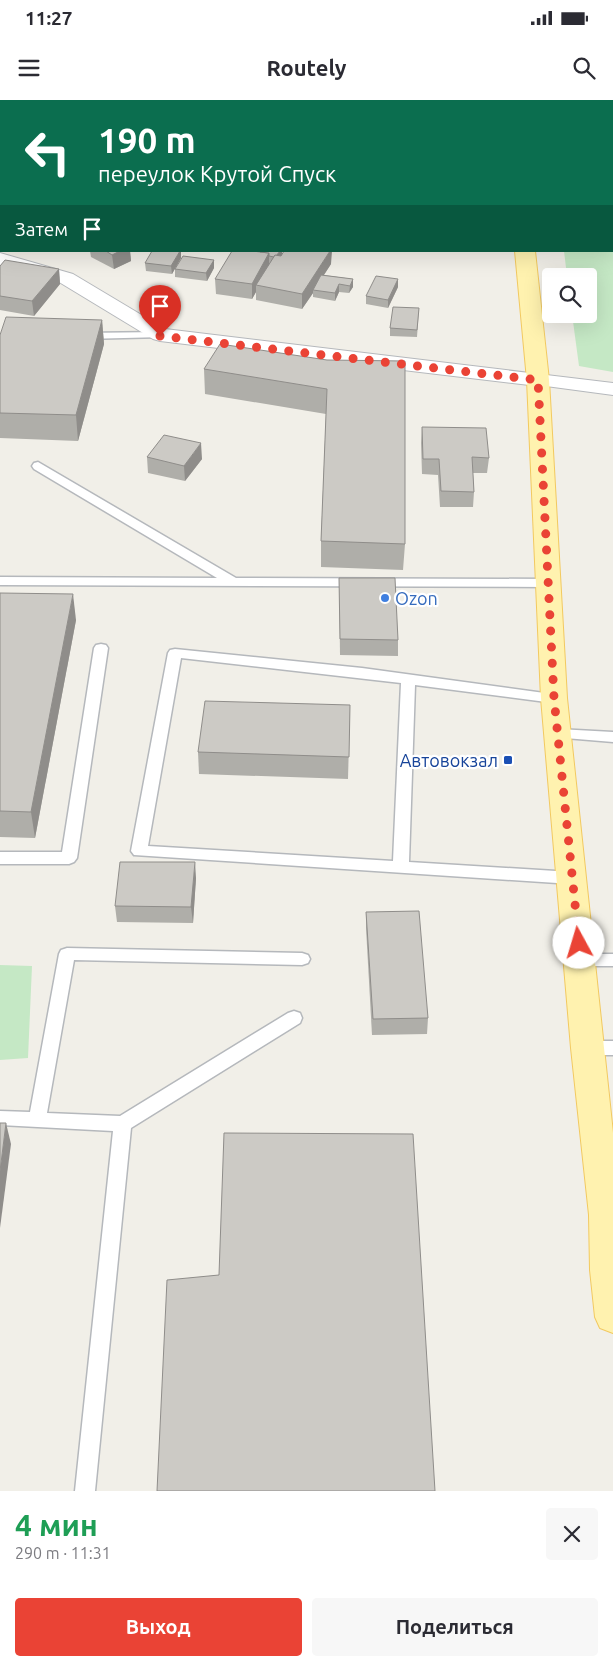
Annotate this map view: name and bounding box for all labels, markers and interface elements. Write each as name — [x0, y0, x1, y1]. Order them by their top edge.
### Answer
text: 11:27 — [25, 7, 73, 29]
icon: menu — [15, 54, 43, 82]
icon: search — [570, 54, 598, 82]
text: Routely — [266, 55, 347, 80]
icon: left — [15, 120, 80, 185]
text: 190 m — [98, 120, 196, 160]
text: переулок Крутой Спуск — [98, 161, 336, 186]
icon: arrive — [78, 215, 106, 243]
text: Затем — [15, 218, 68, 240]
map controls — [542, 268, 597, 323]
button: search — [542, 268, 597, 323]
pin — [139, 285, 181, 336]
icon: arrive — [146, 292, 174, 320]
place label: Ozon — [395, 588, 438, 608]
marker: Ozon — [379, 592, 391, 604]
place label: Автовокзал — [400, 750, 498, 770]
marker: Автовокзал — [502, 754, 514, 766]
position arrow — [552, 916, 604, 968]
text: 4 мин — [15, 1508, 98, 1542]
button: close — [546, 1508, 598, 1560]
text: 290 m · 11:31 — [15, 1544, 111, 1562]
button: Выход — [15, 1598, 302, 1656]
button: Поделиться — [312, 1598, 598, 1656]

